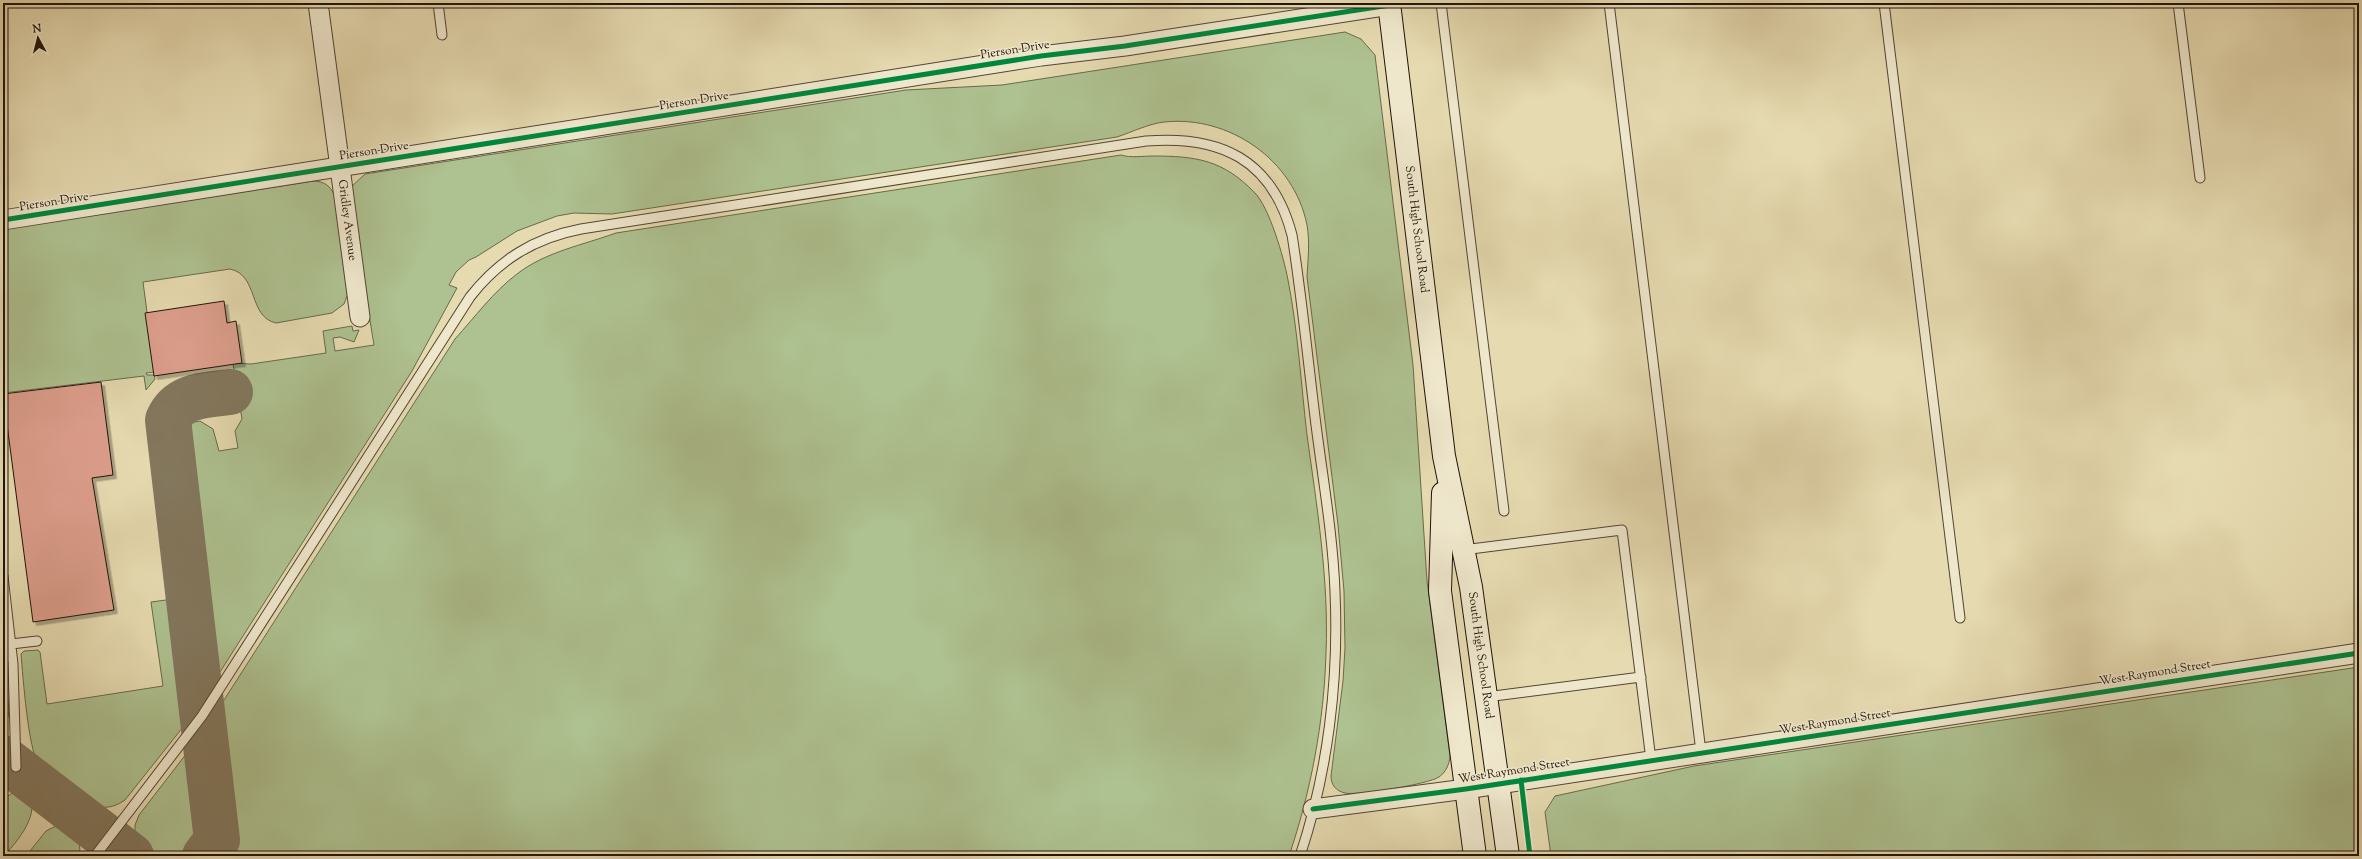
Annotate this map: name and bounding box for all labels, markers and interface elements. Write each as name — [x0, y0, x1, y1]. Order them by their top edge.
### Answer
north arrow — [18, 18, 58, 58]
text: N — [31, 21, 42, 38]
street label: Pierson Drive — [979, 36, 1051, 64]
street label: Pierson Drive — [658, 87, 730, 115]
street label: Pierson Drive — [338, 137, 410, 165]
street label: South High School Road — [1400, 165, 1433, 294]
street label: Gridley Avenue — [333, 178, 361, 262]
street label: Pierson Drive — [18, 188, 90, 216]
street label: South High School Road — [1463, 591, 1498, 720]
street label: West Raymond Street — [2098, 655, 2212, 691]
street label: West Raymond Street — [1778, 704, 1892, 740]
street label: West Raymond Street — [1457, 753, 1571, 789]

